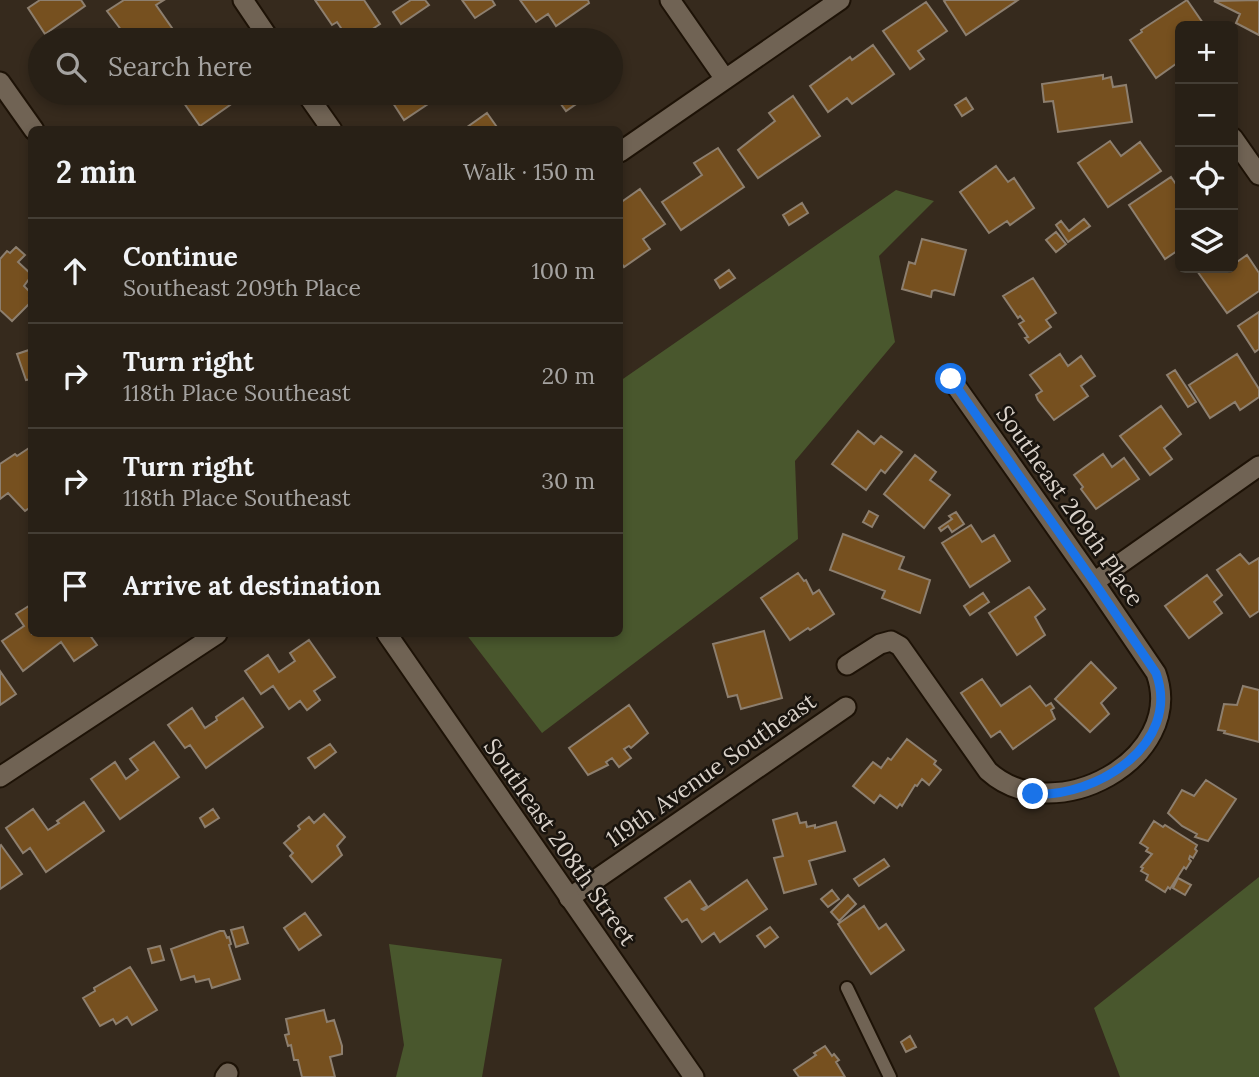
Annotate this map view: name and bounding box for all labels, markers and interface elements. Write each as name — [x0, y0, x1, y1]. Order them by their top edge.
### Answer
map controls — [1175, 21, 1238, 273]
button: + — [1175, 21, 1238, 84]
search box — [28, 28, 623, 105]
icon: search — [52, 48, 90, 86]
text: Search here — [108, 50, 252, 83]
button: − — [1175, 84, 1238, 147]
button: locate — [1175, 147, 1238, 210]
text: 2 min — [56, 153, 136, 191]
text: Walk · 150 m — [463, 157, 595, 186]
button: layers — [1175, 210, 1238, 273]
text: Continue — [123, 240, 238, 273]
icon: ahead — [56, 252, 94, 290]
text: 100 m — [531, 256, 595, 285]
text: Southeast 209th Place — [123, 273, 361, 302]
text: Turn right — [123, 345, 254, 378]
icon: right — [56, 357, 94, 395]
text: 20 m — [542, 361, 595, 390]
route start — [935, 363, 966, 394]
text: 118th Place Southeast — [123, 378, 351, 407]
street label: Southeast 209th Place — [990, 400, 1151, 611]
text: Turn right — [123, 450, 254, 483]
icon: right — [56, 462, 94, 500]
text: 30 m — [541, 466, 595, 495]
text: 118th Place Southeast — [123, 483, 351, 512]
icon: arrive — [56, 567, 94, 605]
text: Arrive at destination — [123, 569, 381, 602]
street label: 119th Avenue Southeast — [600, 686, 821, 853]
street label: Southeast 208th Street — [478, 733, 643, 951]
route end — [1017, 778, 1048, 809]

